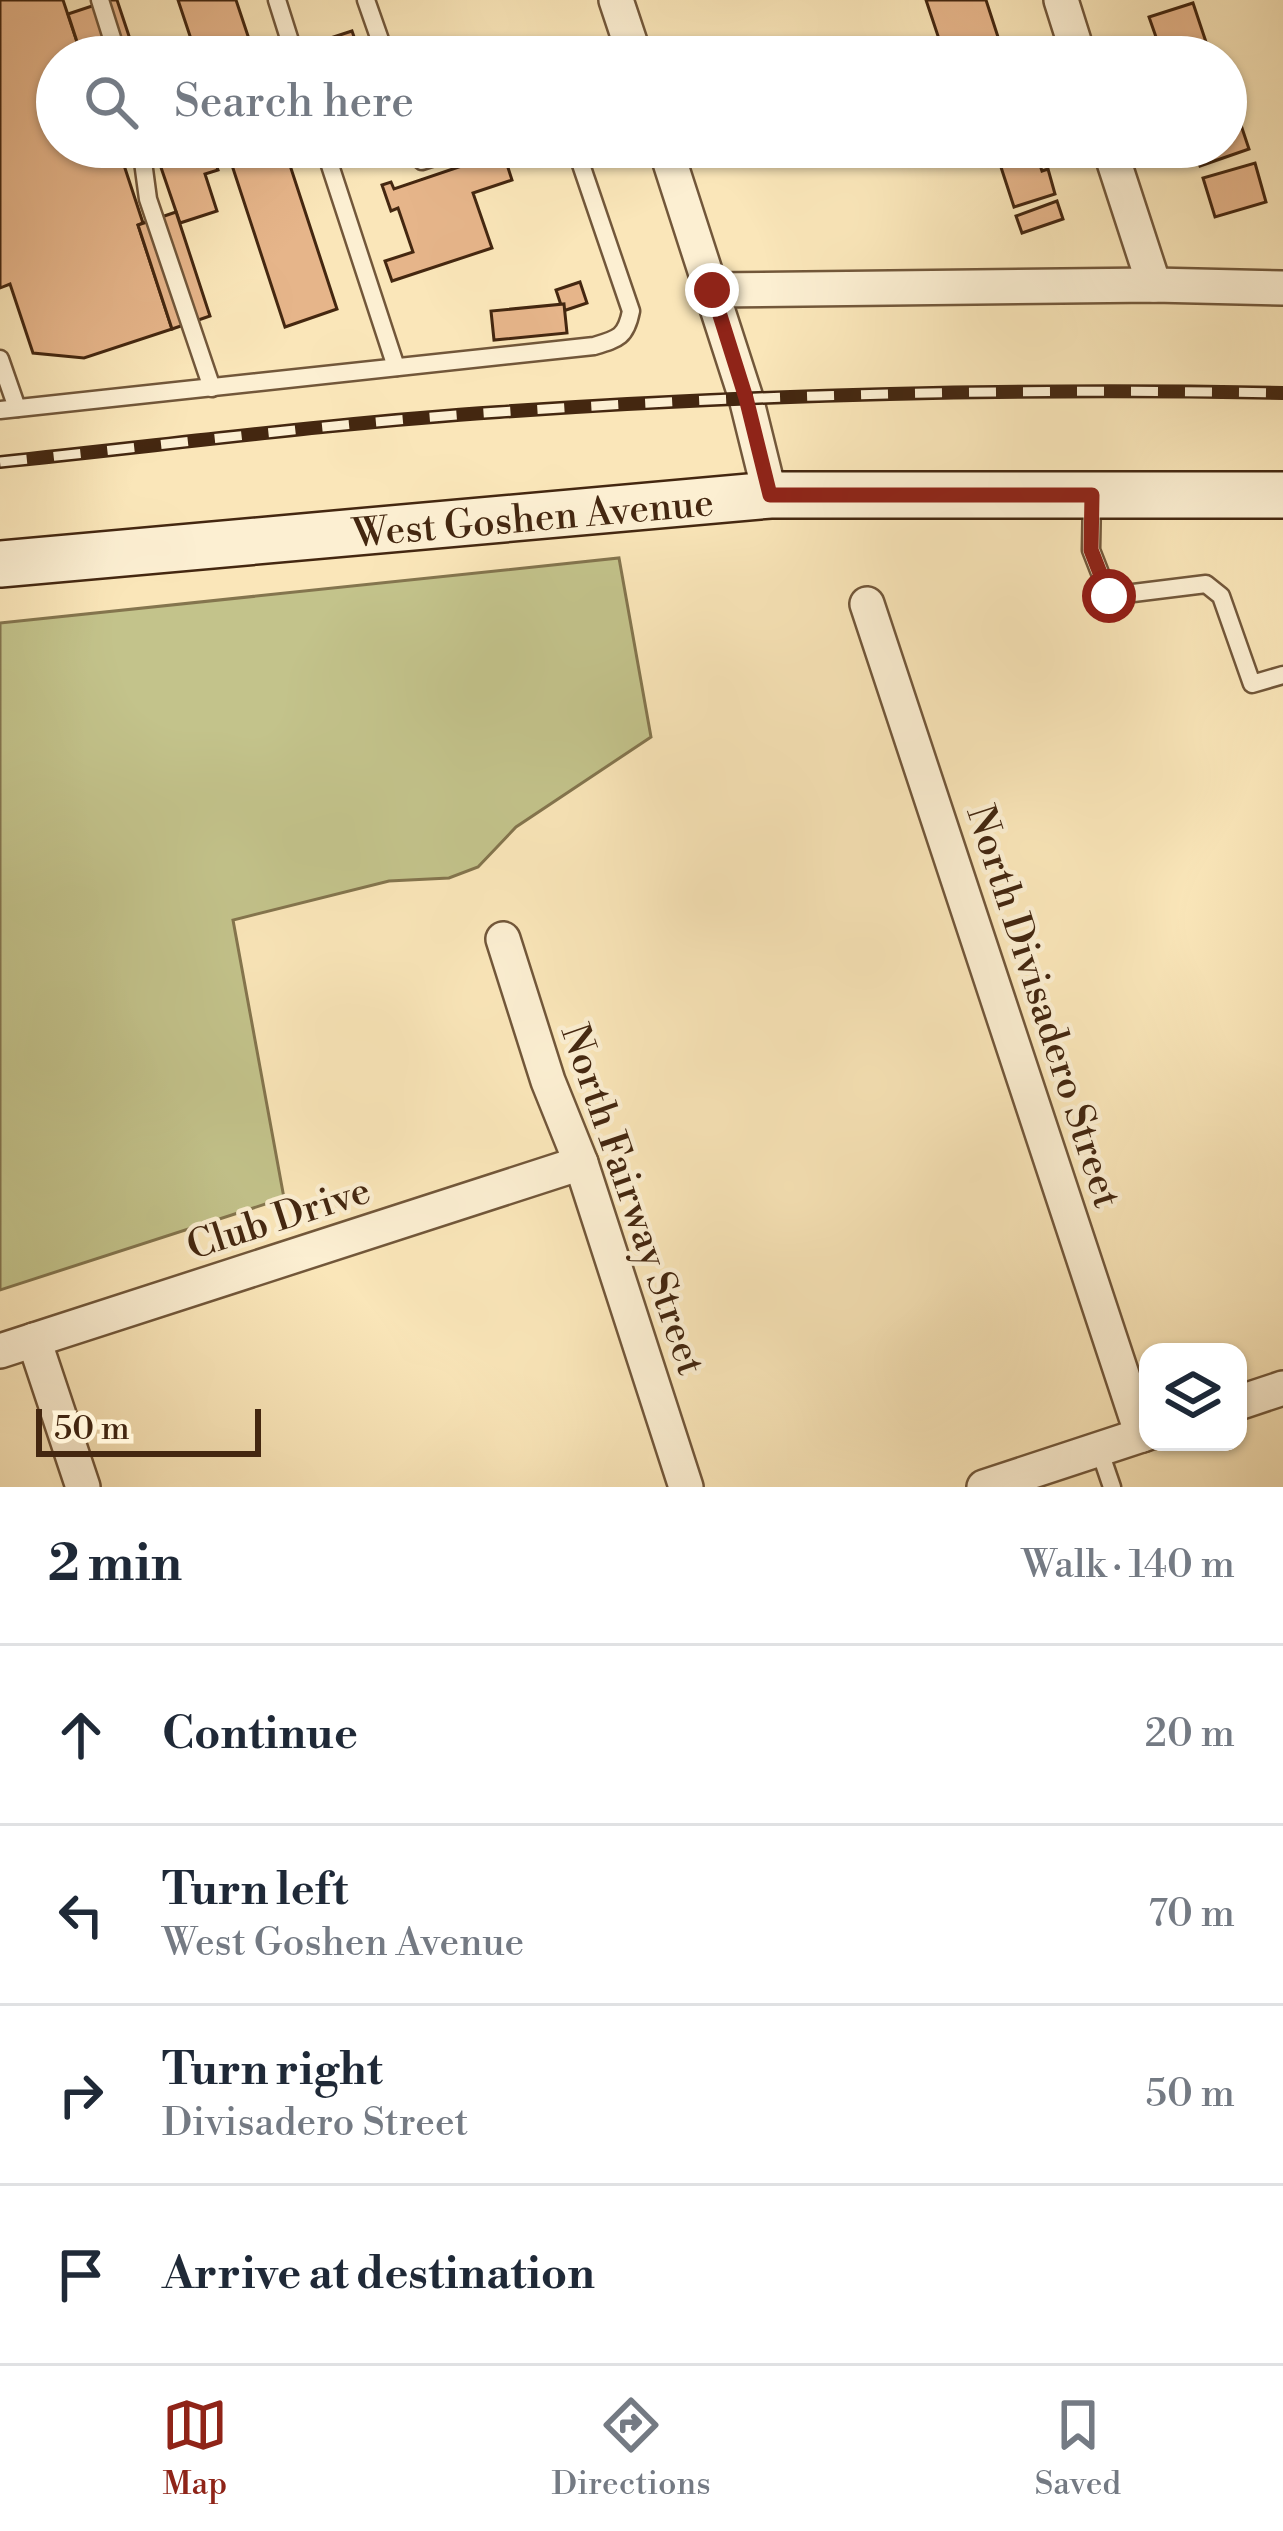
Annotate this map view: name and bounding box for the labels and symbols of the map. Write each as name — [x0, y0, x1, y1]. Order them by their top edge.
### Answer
route end — [685, 263, 739, 317]
street label: West Goshen Avenue — [349, 479, 716, 560]
route start — [1082, 569, 1136, 623]
street label: North Divisadero Street — [954, 799, 1131, 1214]
street label: North Fairway Street — [549, 1018, 715, 1382]
street label: Club Drive — [181, 1167, 377, 1272]
scale bar — [36, 1403, 261, 1456]

